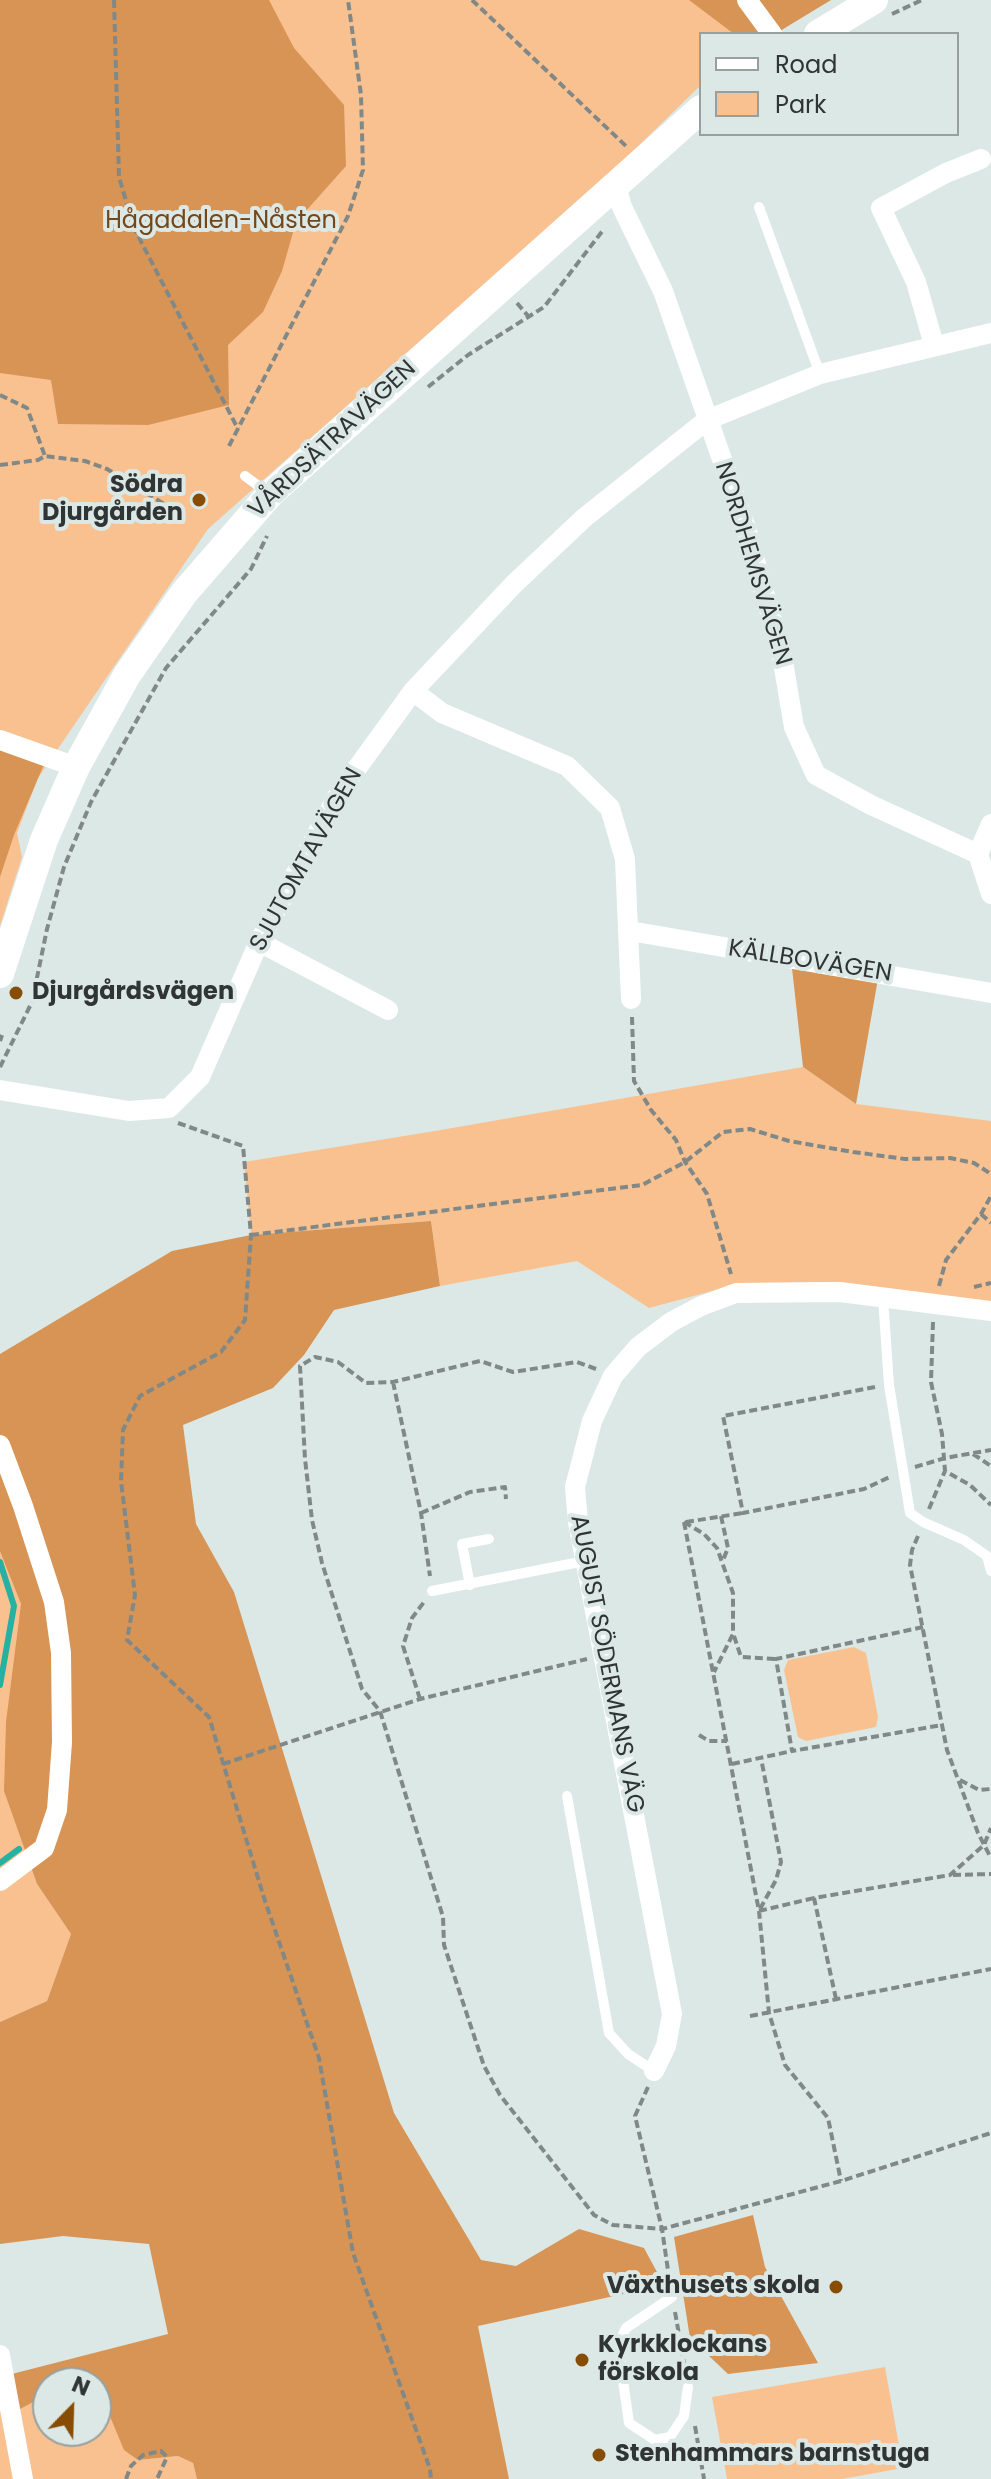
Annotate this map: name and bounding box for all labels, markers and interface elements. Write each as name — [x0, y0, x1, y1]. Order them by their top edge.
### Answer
legend — [699, 32, 959, 136]
text: Road — [775, 48, 837, 81]
text: Park — [775, 88, 826, 121]
park label: Hågadalen-Nåsten — [105, 208, 337, 236]
street label: VÅRDSÄTRAVÄGEN — [243, 355, 423, 525]
street label: NORDHEMSVÄGEN — [707, 459, 797, 669]
place label: Södra Djurgården — [42, 472, 183, 528]
marker: Södra Djurgården — [190, 491, 208, 509]
street label: SJUTOMTAVÄGEN — [245, 763, 369, 957]
street label: KÄLLBOVÄGEN — [726, 935, 894, 989]
place label: Djurgårdsvägen — [32, 979, 234, 1007]
marker: Djurgårdsvägen — [7, 984, 25, 1002]
street label: AUGUST SÖDERMANS VÄG — [563, 1513, 649, 1815]
place label: Växthusets skola — [607, 2273, 820, 2301]
marker: Växthusets skola — [827, 2278, 845, 2296]
place label: Kyrkklockans förskola — [598, 2332, 767, 2388]
marker: Kyrkklockans förskola — [573, 2351, 591, 2369]
north arrow — [32, 2367, 112, 2447]
text: N — [67, 2369, 94, 2404]
place label: Stenhammars barnstuga — [615, 2441, 930, 2469]
marker: Stenhammars barnstuga — [590, 2446, 608, 2464]

